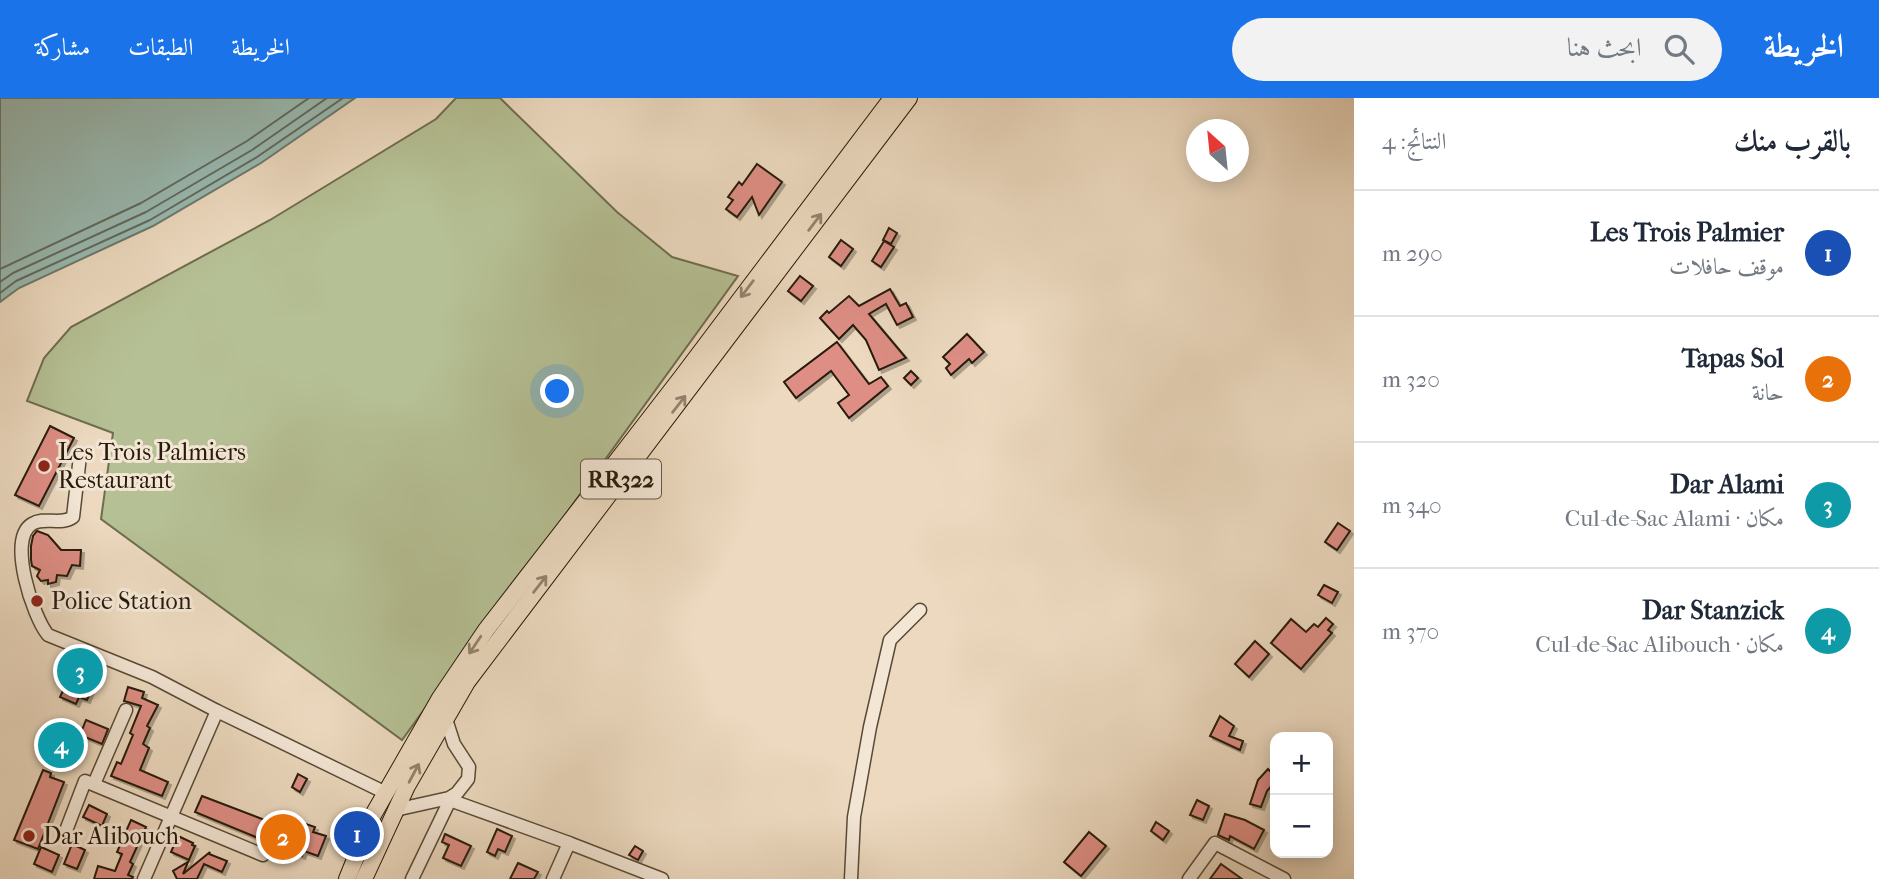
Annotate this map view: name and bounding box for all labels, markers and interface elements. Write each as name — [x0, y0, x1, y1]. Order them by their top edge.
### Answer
search box — [1232, 18, 1722, 81]
text: الخريطة — [1764, 27, 1844, 66]
icon: search — [1660, 30, 1698, 68]
text: ابحث هنا — [1567, 32, 1642, 63]
text: مشاركة — [35, 33, 90, 61]
text: الطبقات — [128, 33, 194, 61]
text: الخريطة — [232, 33, 290, 61]
north arrow — [1186, 119, 1249, 182]
text: بالقرب منك — [1734, 124, 1851, 159]
text: النتائج: 4 — [1382, 128, 1446, 155]
one-way arrow — [808, 213, 823, 232]
text: Les Trois Palmier — [1590, 217, 1784, 248]
text: 290 m — [1382, 240, 1443, 267]
text: 1 — [1824, 240, 1832, 267]
text: موقف حافلات — [1669, 253, 1784, 280]
one-way arrow — [739, 279, 754, 298]
text: Tapas Sol — [1682, 343, 1784, 374]
text: 320 m — [1382, 366, 1440, 393]
text: 2 — [1822, 366, 1834, 393]
your location — [540, 374, 574, 408]
text: حانة — [1752, 379, 1784, 406]
one-way arrow — [671, 395, 686, 413]
place label: Les Trois Palmiers Restaurant — [58, 438, 246, 494]
marker: Les Trois Palmiers Restaurant — [36, 458, 52, 474]
road number: RR322 — [581, 460, 661, 498]
text: Dar Alami — [1670, 469, 1784, 500]
text: 340 m — [1382, 492, 1442, 519]
text: 3 — [1823, 492, 1833, 519]
text: مكان · Cul-de-Sac Alami — [1565, 505, 1784, 532]
one-way arrow — [532, 575, 547, 594]
place label: Police Station — [51, 587, 192, 615]
marker: Police Station — [29, 593, 45, 609]
text: Dar Stanzick — [1642, 595, 1784, 626]
text: 370 m — [1382, 618, 1439, 645]
text: 4 — [1821, 618, 1835, 645]
text: مكان · Cul-de-Sac Alibouch — [1535, 631, 1784, 658]
one-way arrow — [468, 635, 482, 655]
pin: 3 — [57, 645, 103, 697]
pin: 4 — [38, 719, 84, 771]
map controls — [1270, 732, 1333, 858]
button: + — [1270, 732, 1333, 795]
one-way arrow — [407, 763, 421, 784]
button: − — [1270, 795, 1333, 858]
pin: 1 — [334, 808, 380, 860]
pin: 2 — [260, 811, 306, 863]
place label: Dar Alibouch — [43, 822, 179, 850]
marker: Dar Alibouch — [21, 828, 37, 844]

